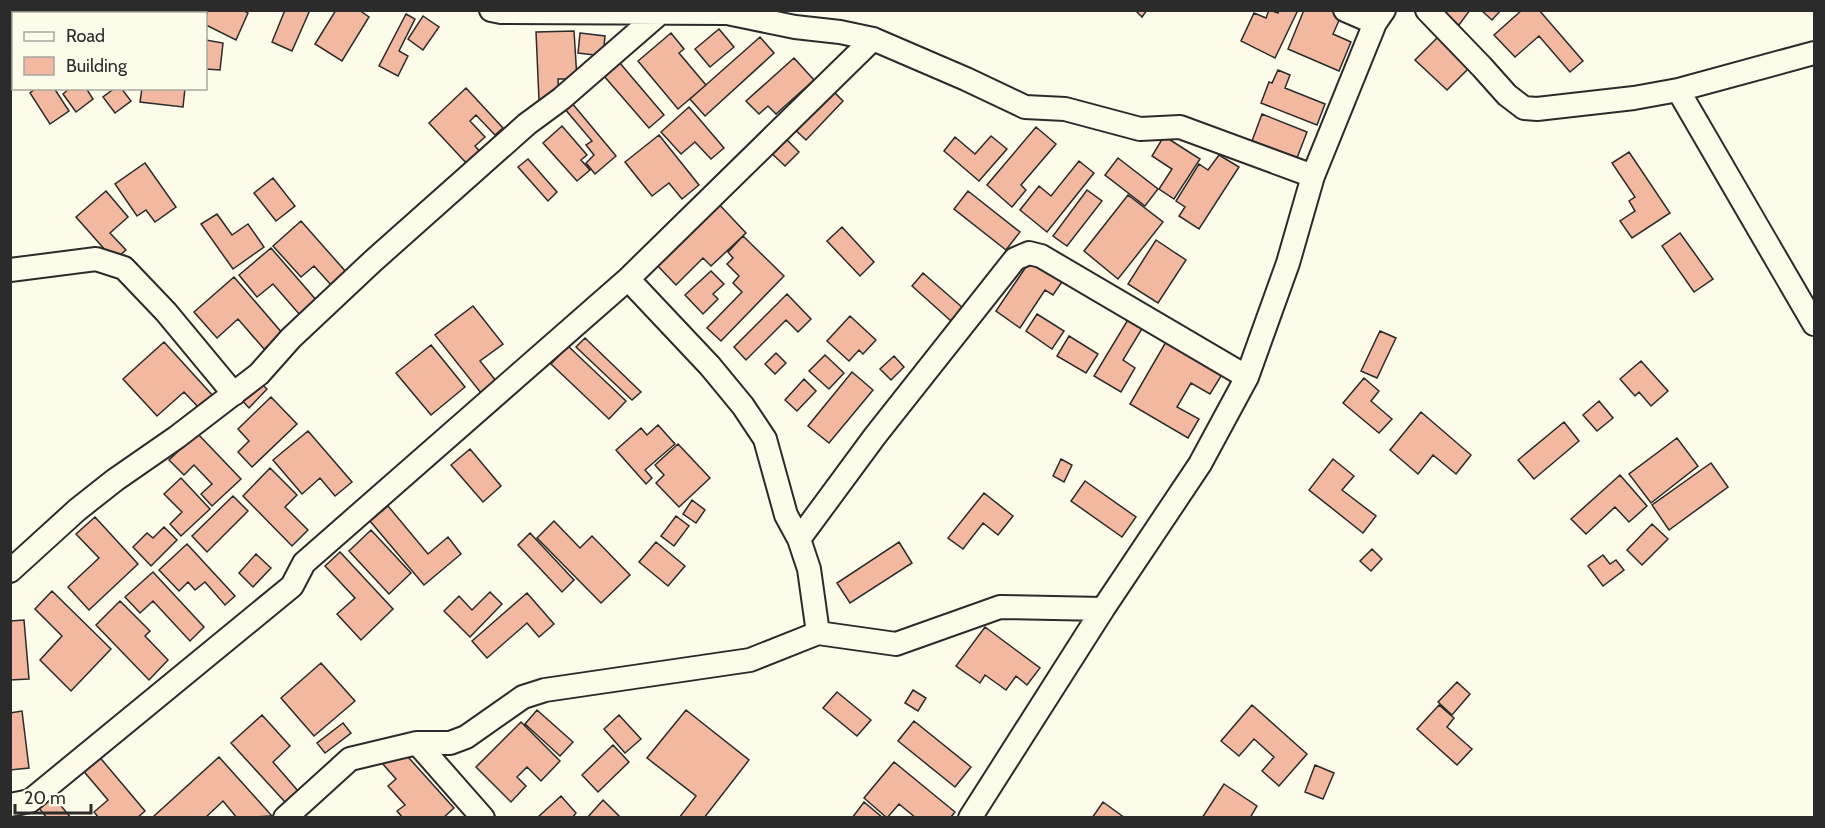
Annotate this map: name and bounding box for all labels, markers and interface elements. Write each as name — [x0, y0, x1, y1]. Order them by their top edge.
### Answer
legend — [12, 12, 207, 90]
text: Road — [66, 25, 105, 47]
text: Building — [66, 55, 128, 77]
scale bar — [15, 777, 92, 815]
text: 20 m — [24, 787, 66, 809]

